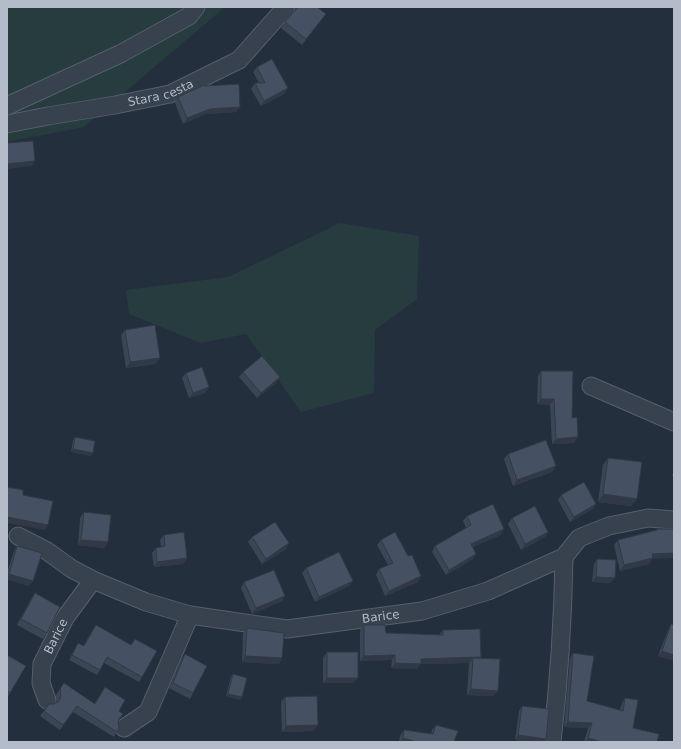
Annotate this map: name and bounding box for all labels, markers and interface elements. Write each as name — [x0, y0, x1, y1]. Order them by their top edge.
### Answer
street label: Stara cesta — [127, 77, 196, 109]
street label: Barice — [361, 607, 400, 626]
street label: Barice — [41, 616, 71, 656]

